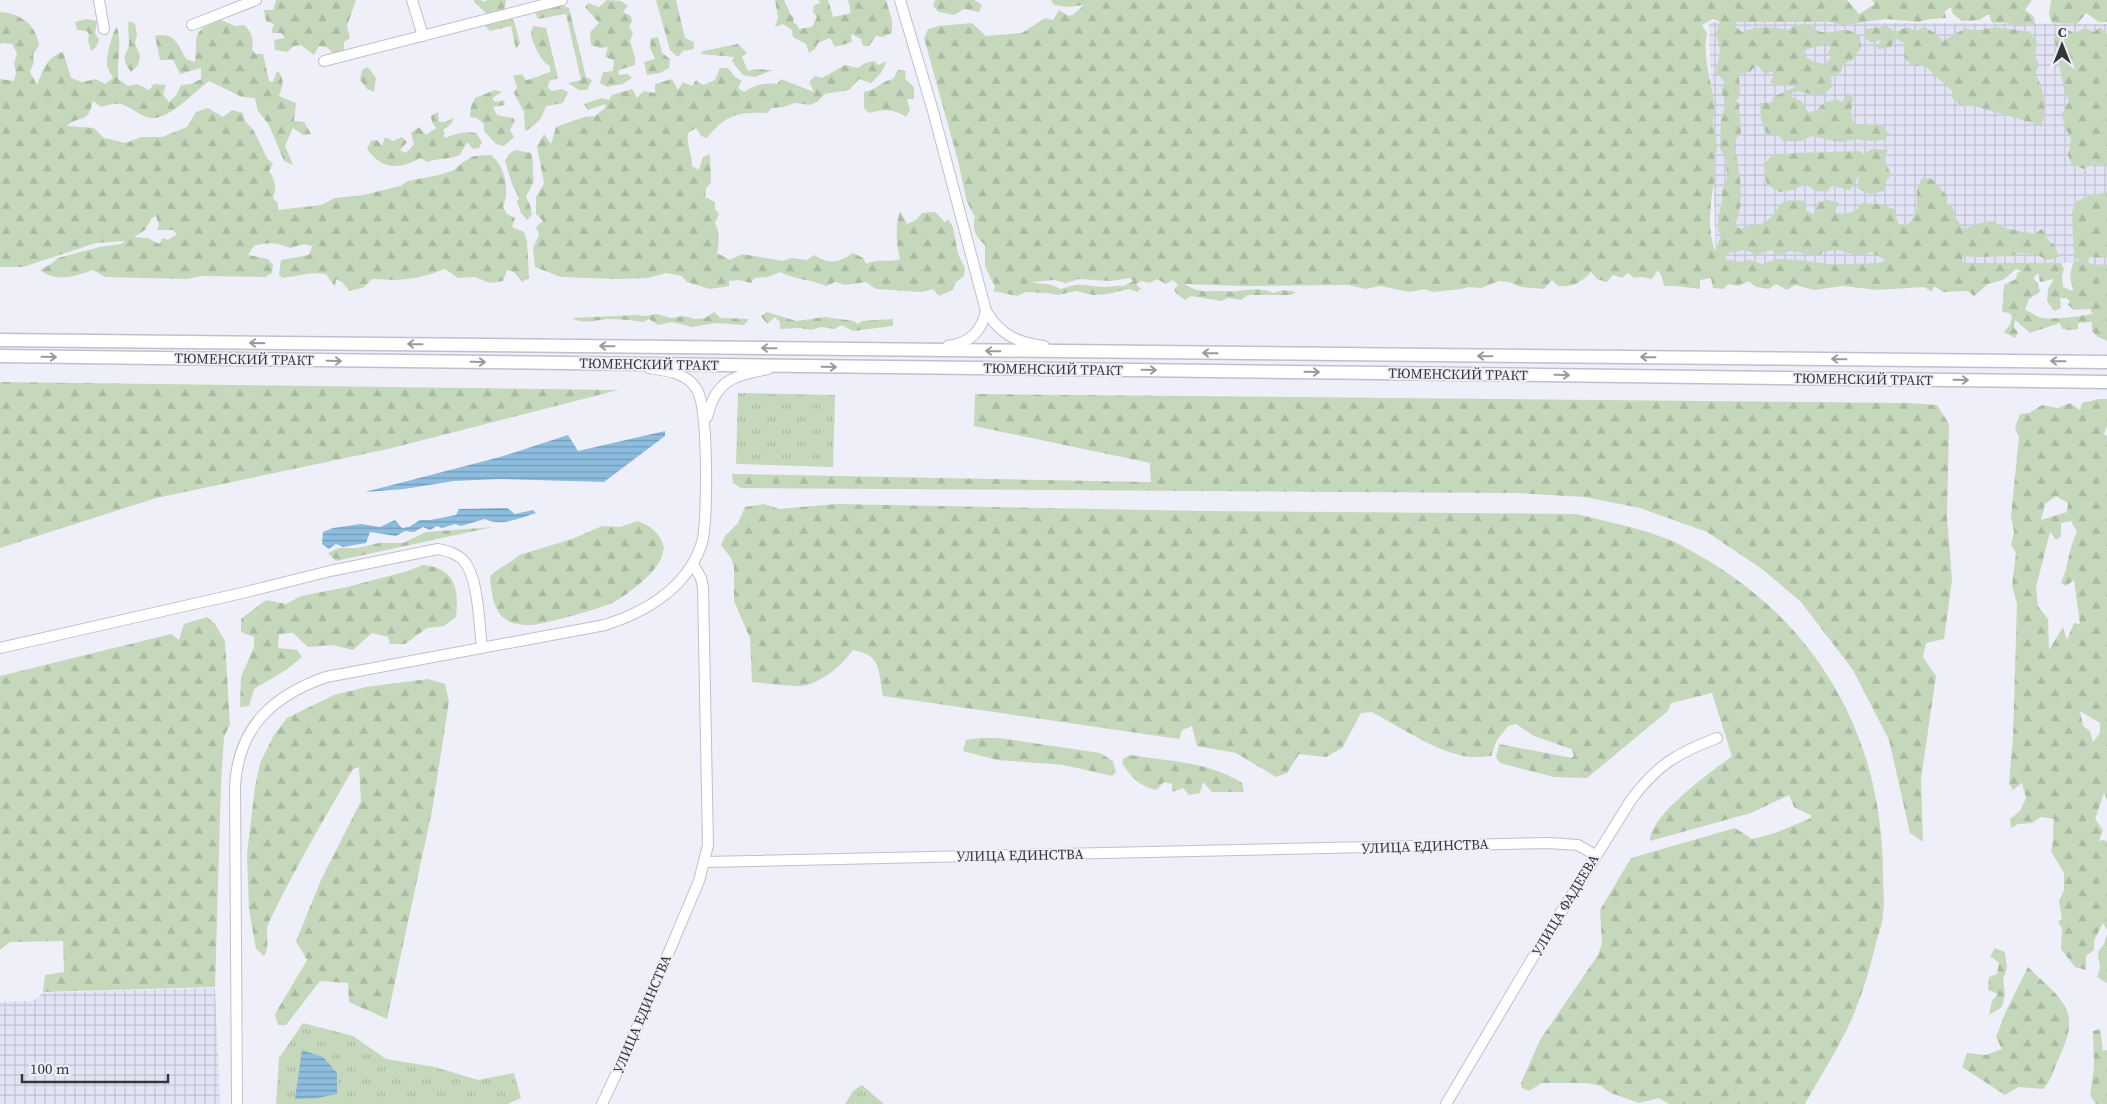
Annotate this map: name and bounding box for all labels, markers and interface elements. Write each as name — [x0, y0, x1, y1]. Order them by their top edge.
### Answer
north arrow — [2037, 20, 2087, 70]
text: С — [2058, 22, 2067, 42]
one-way arrow — [250, 338, 266, 348]
one-way arrow — [407, 340, 423, 349]
one-way arrow — [599, 342, 615, 351]
one-way arrow — [761, 343, 778, 353]
one-way arrow — [985, 346, 1001, 356]
street label: ТЮМЕНСКИЙ ТРАКТ — [174, 348, 315, 370]
one-way arrow — [1202, 348, 1218, 358]
one-way arrow — [1477, 351, 1494, 361]
one-way arrow — [40, 352, 56, 362]
one-way arrow — [1640, 352, 1656, 362]
street label: ТЮМЕНСКИЙ ТРАКТ — [579, 353, 720, 375]
one-way arrow — [1831, 354, 1847, 364]
one-way arrow — [325, 356, 341, 365]
one-way arrow — [2051, 357, 2067, 366]
one-way arrow — [470, 358, 486, 367]
street label: ТЮМЕНСКИЙ ТРАКТ — [983, 358, 1124, 380]
one-way arrow — [821, 362, 837, 371]
street label: ТЮМЕНСКИЙ ТРАКТ — [1388, 363, 1529, 385]
one-way arrow — [1140, 365, 1157, 375]
one-way arrow — [1303, 367, 1319, 377]
street label: ТЮМЕНСКИЙ ТРАКТ — [1793, 368, 1934, 390]
one-way arrow — [1553, 370, 1569, 380]
one-way arrow — [1952, 375, 1968, 385]
street label: УЛИЦА ЕДИНСТВА — [1361, 834, 1490, 858]
street label: УЛИЦА ЕДИНСТВА — [956, 844, 1085, 866]
street label: УЛИЦА ФАДЕЕВА — [1527, 850, 1604, 960]
street label: УЛИЦА ЕДИНСТВА — [608, 951, 676, 1077]
scale bar — [22, 1052, 169, 1084]
text: 100 m — [30, 1058, 70, 1079]

